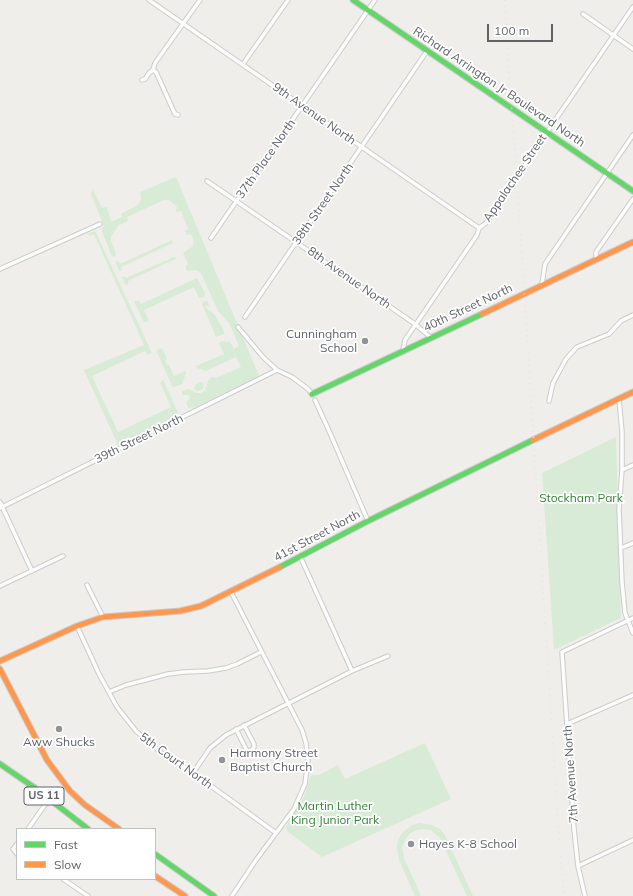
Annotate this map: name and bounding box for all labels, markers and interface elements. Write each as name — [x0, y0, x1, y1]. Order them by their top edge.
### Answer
scale bar — [489, 16, 555, 42]
text: 100 m — [494, 23, 529, 38]
street label: Richard Arrington Jr Boulevard North — [410, 24, 588, 150]
street label: 9th Avenue North — [270, 80, 358, 148]
street label: 37th Place North — [233, 116, 299, 202]
street label: Appalachee Street — [480, 131, 550, 225]
street label: 38th Street North — [289, 160, 357, 248]
street label: 8th Avenue North — [305, 244, 393, 312]
street label: 40th Street North — [421, 281, 515, 335]
place label: Cunningham School — [286, 327, 357, 355]
marker: Cunningham School — [360, 336, 370, 346]
street label: 39th Street North — [92, 411, 186, 467]
park label: Stockham Park — [539, 491, 623, 505]
street label: 41st Street North — [271, 507, 363, 565]
marker: Aww Shucks — [54, 724, 64, 734]
street label: 7th Avenue North — [560, 725, 582, 823]
street label: 5th Court North — [137, 730, 215, 792]
place label: Aww Shucks — [23, 735, 95, 749]
place label: Harmony Street Baptist Church — [230, 746, 318, 774]
marker: Harmony Street Baptist Church — [217, 755, 227, 765]
road number: US 11 — [24, 787, 64, 805]
park label: Martin Luther King Junior Park — [291, 799, 379, 827]
legend — [16, 828, 156, 880]
text: Fast — [54, 837, 78, 852]
place label: Hayes K-8 School — [419, 837, 517, 851]
marker: Hayes K-8 School — [406, 839, 416, 849]
text: Slow — [54, 857, 82, 872]

